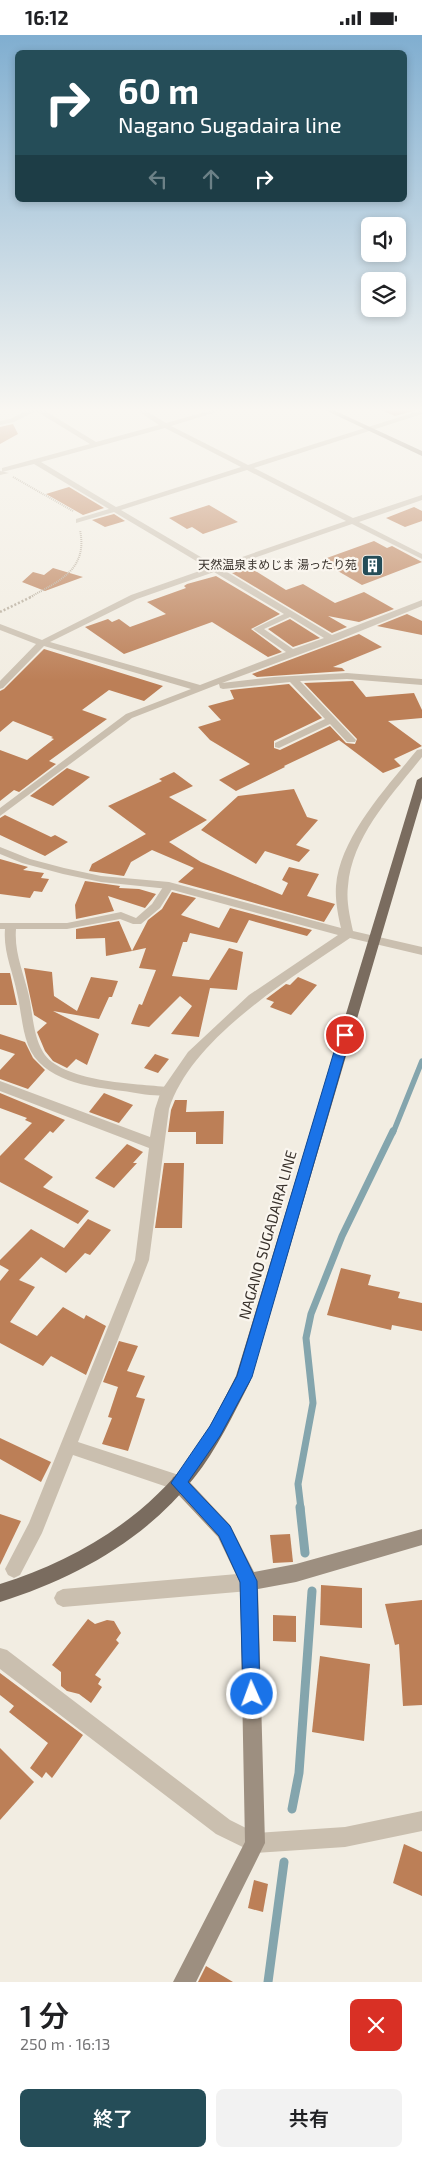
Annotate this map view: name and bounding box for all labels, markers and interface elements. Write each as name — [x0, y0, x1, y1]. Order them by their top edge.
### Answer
text: 16:12 — [25, 6, 69, 29]
text: 60 m — [118, 69, 199, 111]
icon: right — [35, 70, 100, 135]
text: Nagano Sugadaira line — [118, 111, 342, 137]
icon: left — [144, 165, 172, 193]
icon: ahead — [197, 165, 225, 193]
icon: right — [250, 165, 278, 193]
map controls — [361, 217, 406, 317]
button: sound — [361, 217, 406, 262]
button: layers — [361, 272, 406, 317]
building icon: 天然温泉まめじま 湯ったり苑 — [361, 553, 385, 577]
place label: 天然温泉まめじま 湯ったり苑 — [198, 557, 357, 571]
pin — [324, 1014, 366, 1056]
icon: arrive — [331, 1021, 359, 1049]
street label: NAGANO SUGADAIRA LINE — [234, 1148, 300, 1321]
position arrow — [225, 1667, 277, 1719]
text: 1 分 — [20, 1997, 69, 2033]
button: close — [350, 1999, 402, 2051]
text: 250 m · 16:13 — [20, 2034, 110, 2053]
button: 終了 — [20, 2089, 206, 2147]
button: 共有 — [216, 2089, 402, 2147]

